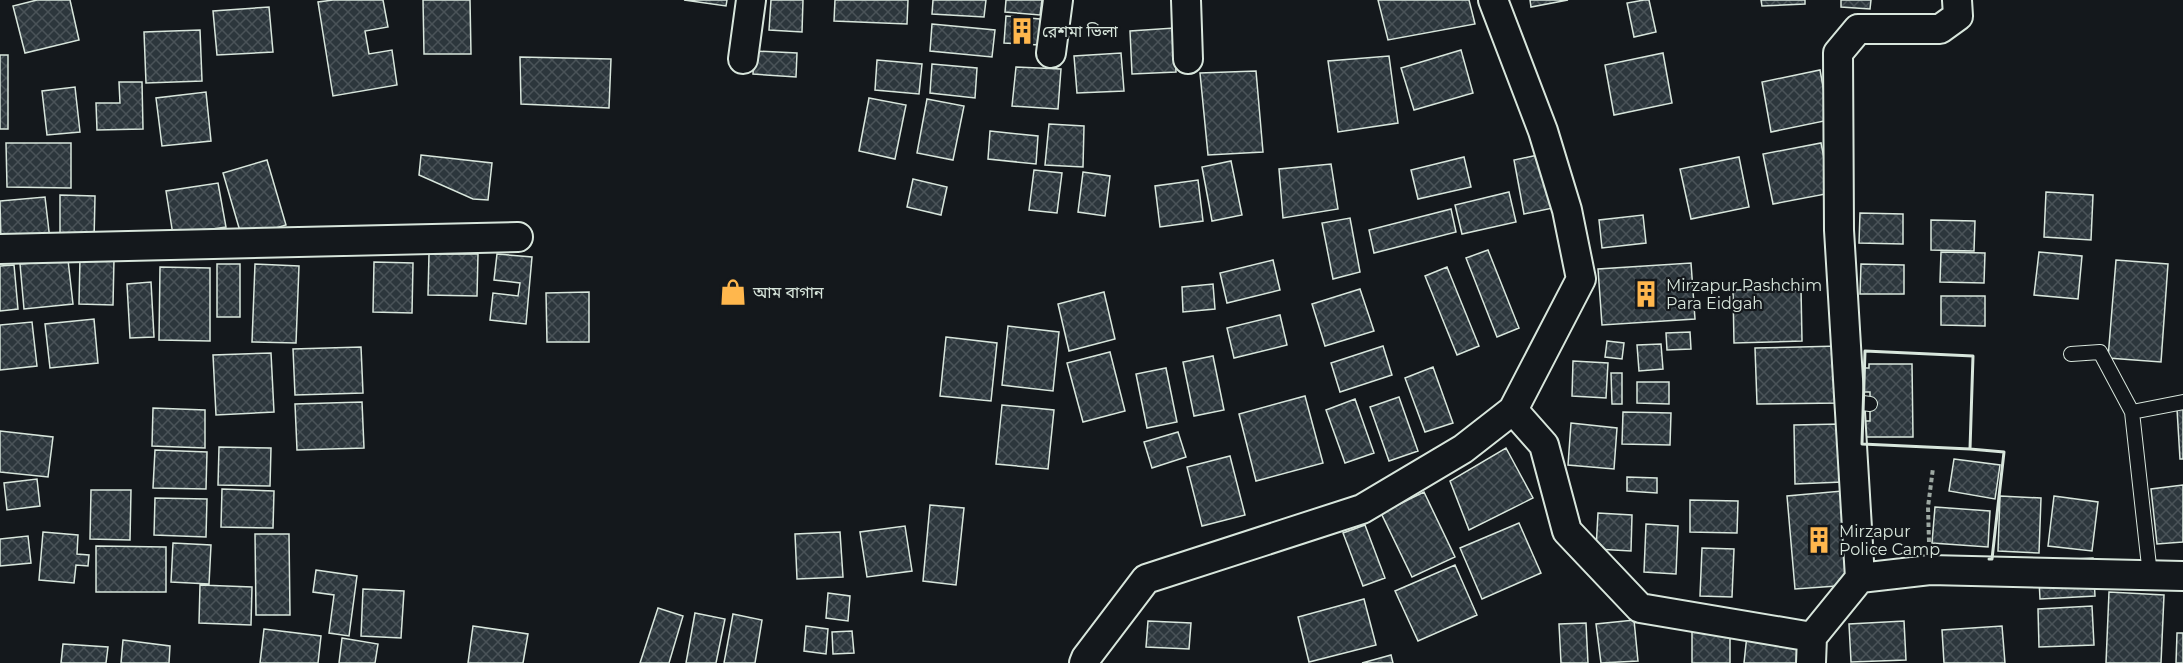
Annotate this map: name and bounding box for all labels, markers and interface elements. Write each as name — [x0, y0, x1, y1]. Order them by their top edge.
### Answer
building icon: রেশমা ভিলা — [1007, 16, 1037, 46]
place label: রেশমা ভিলা — [1042, 22, 1119, 41]
place label: Mirzapur Pashchim Para Eidgah — [1666, 276, 1822, 313]
shop icon: আম বাগান — [718, 277, 748, 307]
building icon: Mirzapur Pashchim Para Eidgah — [1631, 279, 1661, 309]
place label: আম বাগান — [752, 283, 824, 302]
place label: Mirzapur Police Camp — [1839, 522, 1940, 559]
building icon: Mirzapur Police Camp — [1804, 525, 1834, 555]

